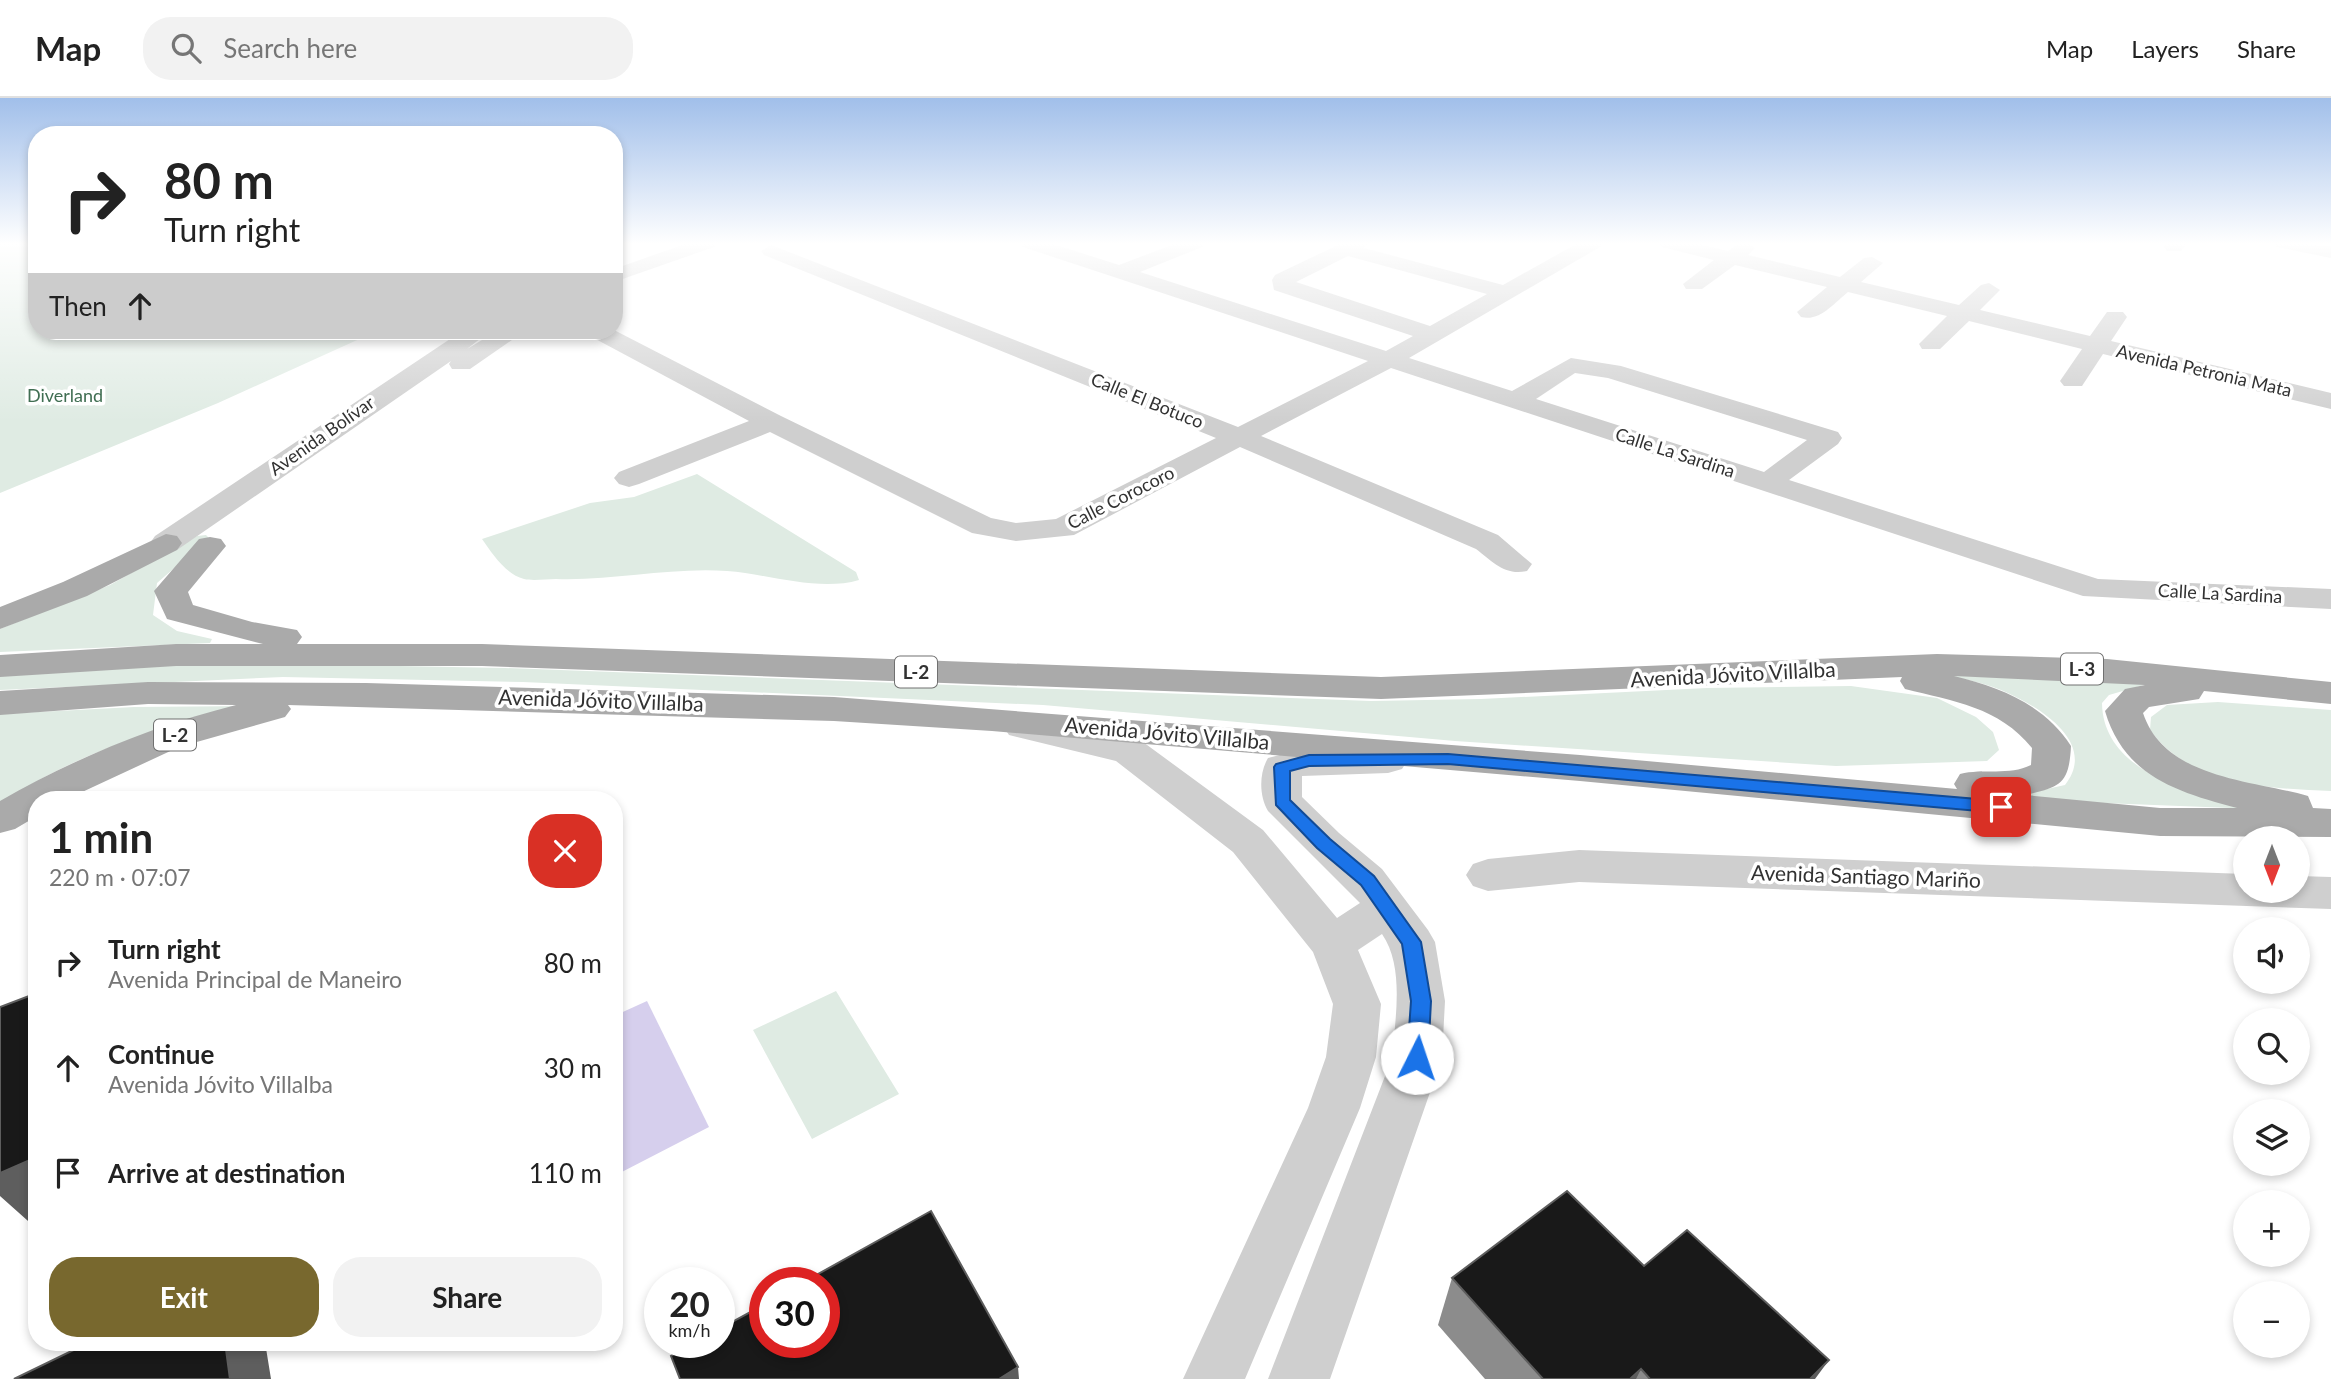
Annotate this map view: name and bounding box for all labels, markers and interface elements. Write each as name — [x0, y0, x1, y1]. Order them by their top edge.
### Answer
search box — [143, 17, 633, 80]
text: Map — [35, 28, 101, 68]
icon: search — [167, 29, 205, 67]
text: Search here — [223, 32, 357, 64]
text: Map — [2046, 34, 2093, 63]
text: Layers — [2131, 34, 2199, 63]
text: Share — [2237, 34, 2296, 63]
text: 80 m — [164, 151, 274, 209]
icon: right — [49, 154, 140, 245]
text: Turn right — [164, 210, 300, 249]
icon: ahead — [121, 287, 159, 325]
text: Then — [49, 290, 107, 322]
street label: Avenida Petronia Mata — [2114, 339, 2294, 401]
street label: Calle El Botuco — [1088, 368, 1207, 433]
park label: Diverland — [27, 384, 103, 406]
street label: Avenida Bolívar — [265, 391, 378, 479]
street label: Calle La Sardina — [1613, 422, 1738, 482]
street label: Calle Corocoro — [1063, 461, 1178, 533]
street label: Calle La Sardina — [2157, 579, 2283, 607]
road number: L-3 — [2061, 654, 2103, 684]
road number: L-2 — [895, 656, 937, 688]
street label: Avenida Jóvito Villalba — [1630, 656, 1836, 691]
street label: Avenida Jóvito Villalba — [498, 683, 704, 716]
street label: Avenida Jóvito Villalba — [1064, 711, 1271, 754]
road number: L-2 — [154, 720, 196, 750]
pin — [1971, 777, 2031, 837]
icon: arrive — [1982, 788, 2020, 826]
text: 1 min — [49, 812, 153, 862]
button: close — [528, 814, 602, 888]
north arrow — [2233, 826, 2310, 903]
map controls — [2233, 826, 2310, 1358]
street label: Avenida Santiago Mariño — [1751, 859, 1981, 892]
text: 220 m · 07:07 — [49, 863, 191, 891]
button: sound — [2233, 917, 2310, 994]
text: Turn right — [108, 933, 221, 965]
icon: right — [49, 944, 87, 982]
text: 80 m — [544, 947, 602, 979]
text: Avenida Principal de Maneiro — [108, 965, 402, 993]
button: search — [2233, 1008, 2310, 1085]
position arrow — [1380, 1021, 1454, 1095]
text: Continue — [108, 1038, 214, 1070]
icon: ahead — [49, 1049, 87, 1087]
text: 30 m — [544, 1052, 602, 1084]
text: Avenida Jóvito Villalba — [108, 1070, 333, 1098]
button: layers — [2233, 1099, 2310, 1176]
icon: arrive — [49, 1154, 87, 1192]
text: Arrive at destination — [108, 1157, 345, 1189]
text: 110 m — [529, 1157, 602, 1189]
button: + — [2233, 1190, 2310, 1267]
button: Exit — [49, 1257, 319, 1337]
button: Share — [333, 1257, 602, 1337]
speed limit sign: 30 — [749, 1267, 840, 1358]
button: − — [2233, 1281, 2310, 1358]
text: 20 — [669, 1282, 710, 1324]
text: km/h — [668, 1319, 711, 1341]

